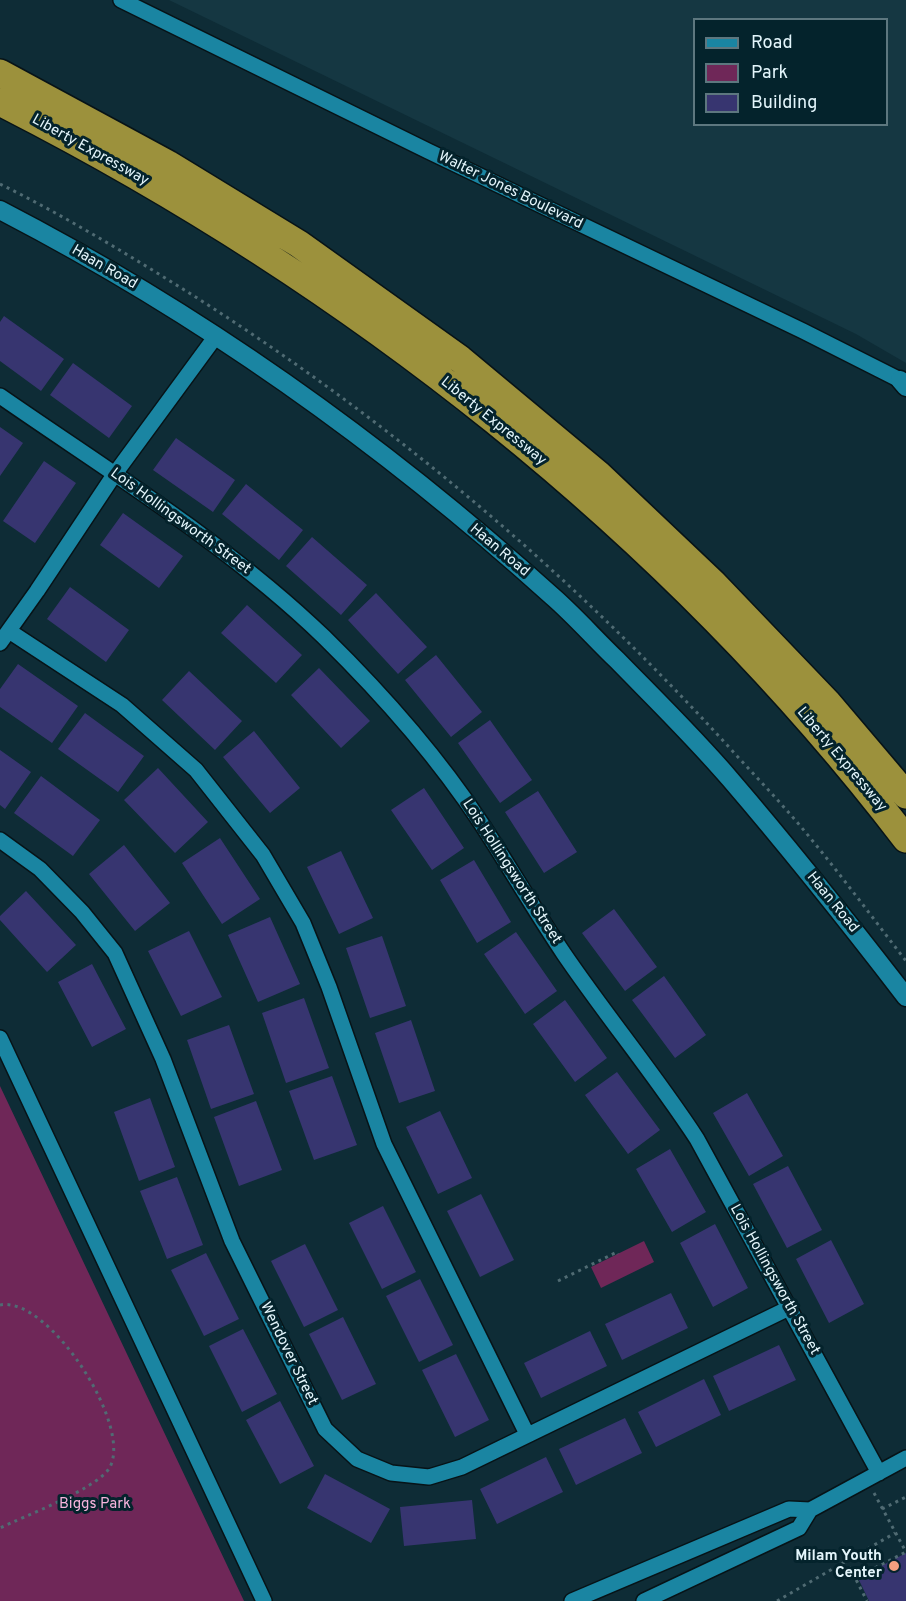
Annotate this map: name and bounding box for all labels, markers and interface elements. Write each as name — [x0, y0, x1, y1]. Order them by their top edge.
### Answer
legend — [693, 18, 888, 126]
text: Road — [751, 32, 793, 55]
text: Park — [751, 62, 788, 85]
text: Building — [751, 92, 817, 115]
street label: Liberty Expressway — [28, 111, 152, 191]
street label: Walter Jones Boulevard — [435, 148, 585, 234]
street label: Haan Road — [68, 242, 140, 294]
street label: Liberty Expressway — [436, 374, 550, 470]
street label: Lois Hollingsworth Street — [106, 465, 254, 579]
street label: Haan Road — [465, 521, 533, 581]
street label: Liberty Expressway — [792, 704, 890, 816]
street label: Lois Hollingsworth Street — [457, 796, 565, 948]
street label: Haan Road — [802, 869, 862, 937]
street label: Lois Hollingsworth Street — [725, 1202, 823, 1358]
street label: Wendover Street — [255, 1300, 321, 1408]
park label: Biggs Park — [59, 1496, 131, 1514]
place label: Milam Youth Center — [795, 1548, 882, 1583]
marker: Milam Youth Center — [887, 1559, 901, 1573]

